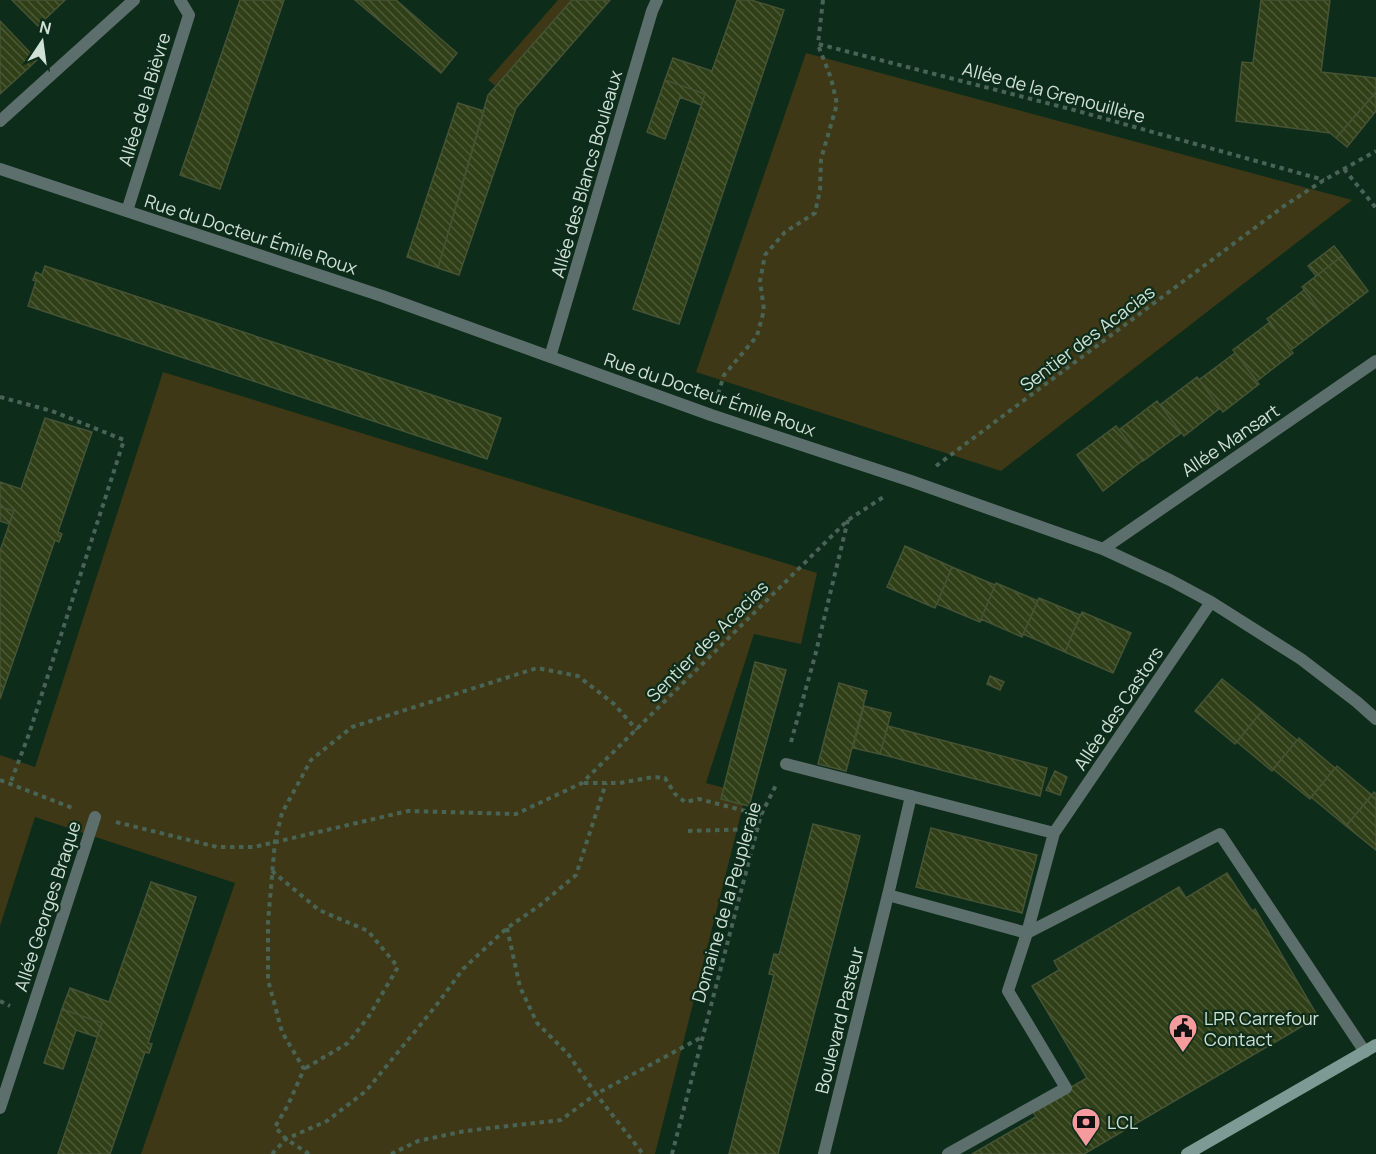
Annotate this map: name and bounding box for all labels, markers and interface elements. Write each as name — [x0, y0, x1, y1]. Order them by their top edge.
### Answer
north arrow — [12, 12, 72, 72]
text: N — [37, 15, 53, 39]
street label: Allée de la Bièvre — [112, 29, 176, 169]
street label: Allée de la Grenouillère — [960, 56, 1148, 128]
street label: Allée des Blancs Bouleaux — [545, 67, 627, 280]
street label: Rue du Docteur Émile Roux — [142, 188, 361, 280]
street label: Sentier des Acacias — [1015, 279, 1159, 397]
street label: Rue du Docteur Émile Roux — [601, 346, 819, 442]
street label: Allée Mansart — [1176, 398, 1284, 482]
street label: Sentier des Acacias — [641, 575, 773, 707]
street label: Allée des Castors — [1068, 642, 1168, 774]
street label: Domaine de la Peupleraie — [686, 799, 766, 1005]
street label: Allée Georges Braque — [8, 818, 86, 994]
street label: Boulevard Pasteur — [809, 944, 869, 1096]
place label: LPR Carrefour Contact — [1204, 1006, 1320, 1051]
public building icon: LPR Carrefour Contact — [1167, 1012, 1199, 1054]
bank icon: LCL — [1070, 1106, 1102, 1148]
place label: LCL — [1107, 1110, 1138, 1134]

